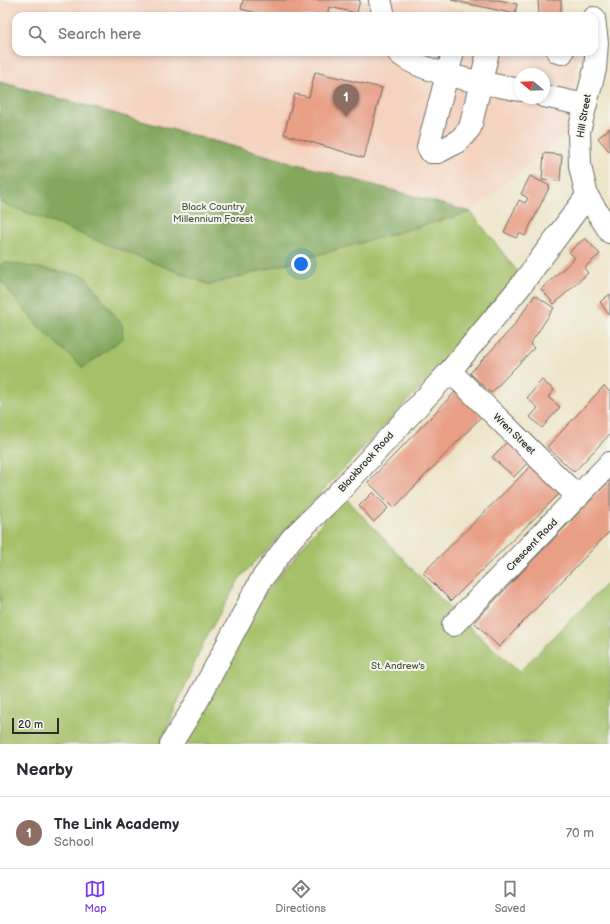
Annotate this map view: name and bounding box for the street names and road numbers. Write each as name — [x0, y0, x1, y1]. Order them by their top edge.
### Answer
street label: Hill Street — [574, 93, 594, 139]
street label: Wren Street — [490, 411, 538, 457]
street label: Blackbrook Road — [336, 429, 396, 495]
street label: Crescent Road — [504, 516, 560, 574]

